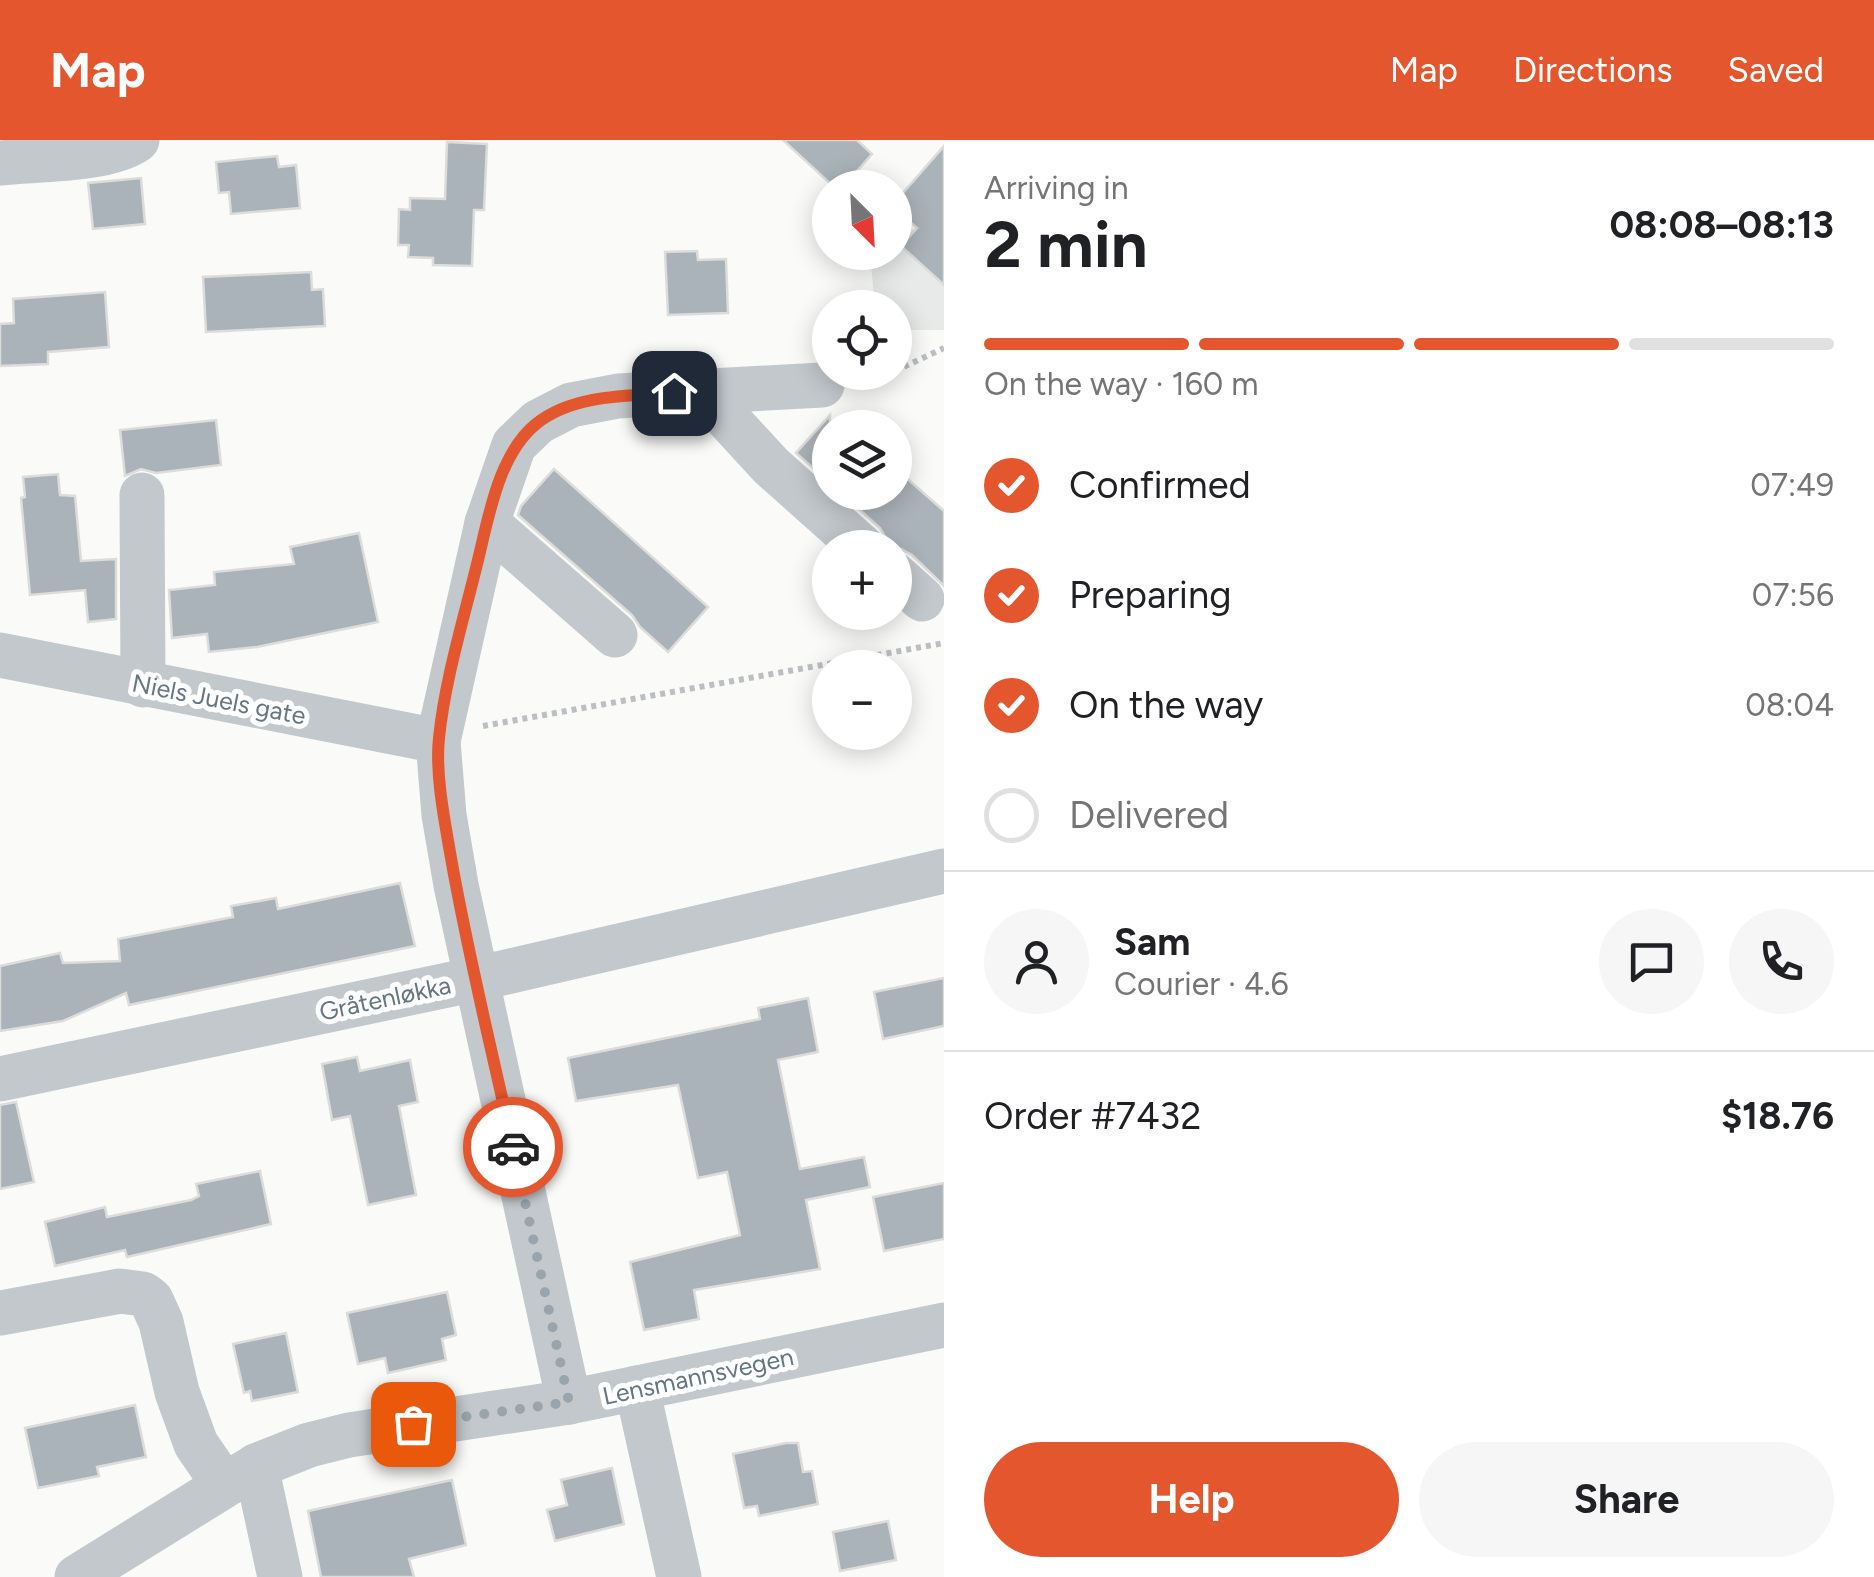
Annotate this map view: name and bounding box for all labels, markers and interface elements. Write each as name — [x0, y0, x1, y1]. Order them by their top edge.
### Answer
text: Map — [50, 41, 146, 99]
text: Map — [1390, 49, 1458, 91]
text: Directions — [1513, 49, 1673, 91]
text: Saved — [1728, 49, 1824, 91]
text: Arriving in — [984, 169, 1129, 207]
north arrow — [812, 170, 912, 270]
map controls — [812, 170, 912, 750]
text: 08:08–08:13 — [1609, 202, 1834, 248]
text: 2 min — [984, 205, 1148, 283]
button: locate — [812, 290, 912, 390]
pin — [632, 351, 717, 436]
text: On the way · 160 m — [984, 365, 1258, 403]
icon: home — [647, 366, 702, 421]
button: layers — [812, 410, 912, 510]
icon: check — [984, 458, 1039, 513]
text: Confirmed — [1069, 462, 1251, 508]
text: 07:49 — [1750, 466, 1834, 504]
button: + — [812, 530, 912, 630]
icon: check — [984, 568, 1039, 623]
text: Preparing — [1069, 572, 1231, 618]
text: 07:56 — [1752, 576, 1834, 614]
button: − — [812, 650, 912, 750]
street label: Niels Juels gate — [130, 667, 308, 731]
icon: check — [984, 678, 1039, 733]
text: On the way — [1069, 682, 1263, 728]
text: 08:04 — [1745, 686, 1834, 724]
text: Delivered — [1069, 792, 1229, 838]
button: person — [984, 909, 1089, 1014]
button: chat — [1599, 909, 1704, 1014]
button: phone — [1729, 909, 1834, 1014]
text: Sam — [1114, 919, 1190, 965]
text: Courier · 4.6 — [1114, 965, 1289, 1003]
street label: Gråtenløkka — [316, 969, 454, 1027]
text: Order #7432 — [984, 1093, 1201, 1139]
text: $18.76 — [1721, 1093, 1834, 1139]
courier — [463, 1097, 563, 1197]
icon: car — [486, 1120, 541, 1175]
street label: Lensmannsvegen — [600, 1341, 796, 1411]
pin — [371, 1382, 456, 1467]
icon: bag — [386, 1397, 441, 1452]
button: Help — [984, 1442, 1399, 1557]
button: Share — [1419, 1442, 1834, 1557]

